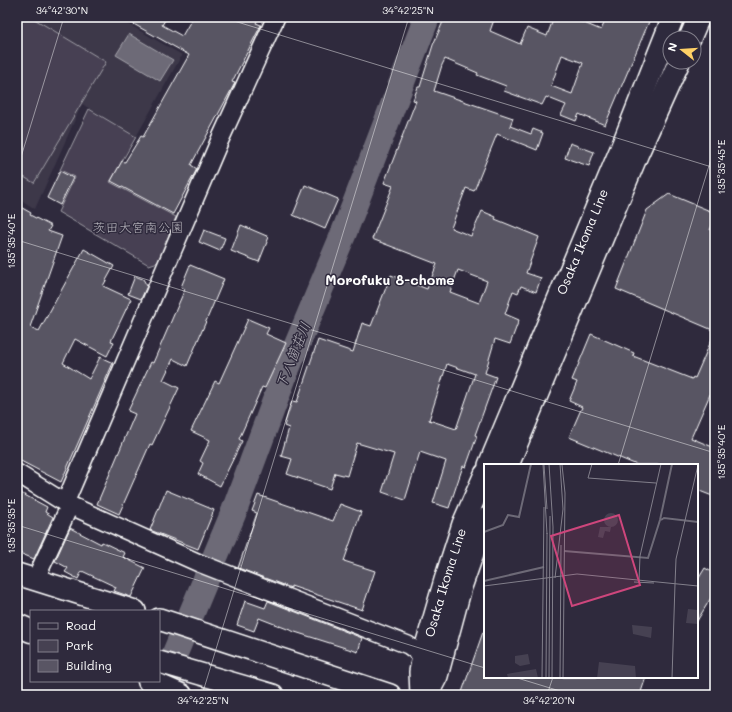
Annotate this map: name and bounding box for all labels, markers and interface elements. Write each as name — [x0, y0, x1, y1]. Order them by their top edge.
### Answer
text: 34°42'30"N — [36, 3, 88, 17]
text: 34°42'25"N — [382, 3, 434, 17]
north arrow — [662, 30, 702, 70]
text: N — [664, 41, 680, 53]
text: 135°35'45"E — [714, 139, 728, 194]
street label: Osaka Ikoma Line — [552, 186, 611, 297]
text: 135°35'40"E — [4, 213, 18, 269]
park label: 茨田大宮南公園 — [92, 218, 184, 235]
district label: Morofuku 8-chome — [325, 270, 455, 289]
water label: 下八箇荘川 — [271, 319, 314, 391]
text: 135°35'40"E — [714, 424, 728, 480]
inset map — [484, 464, 698, 678]
text: 135°35'35"E — [4, 498, 18, 553]
street label: Osaka Ikoma Line — [420, 526, 469, 639]
legend — [30, 610, 160, 682]
text: Road — [66, 617, 96, 633]
text: Park — [66, 637, 93, 653]
text: Building — [66, 657, 112, 673]
text: 34°42'25"N — [177, 693, 229, 707]
text: 34°42'20"N — [523, 693, 575, 707]

